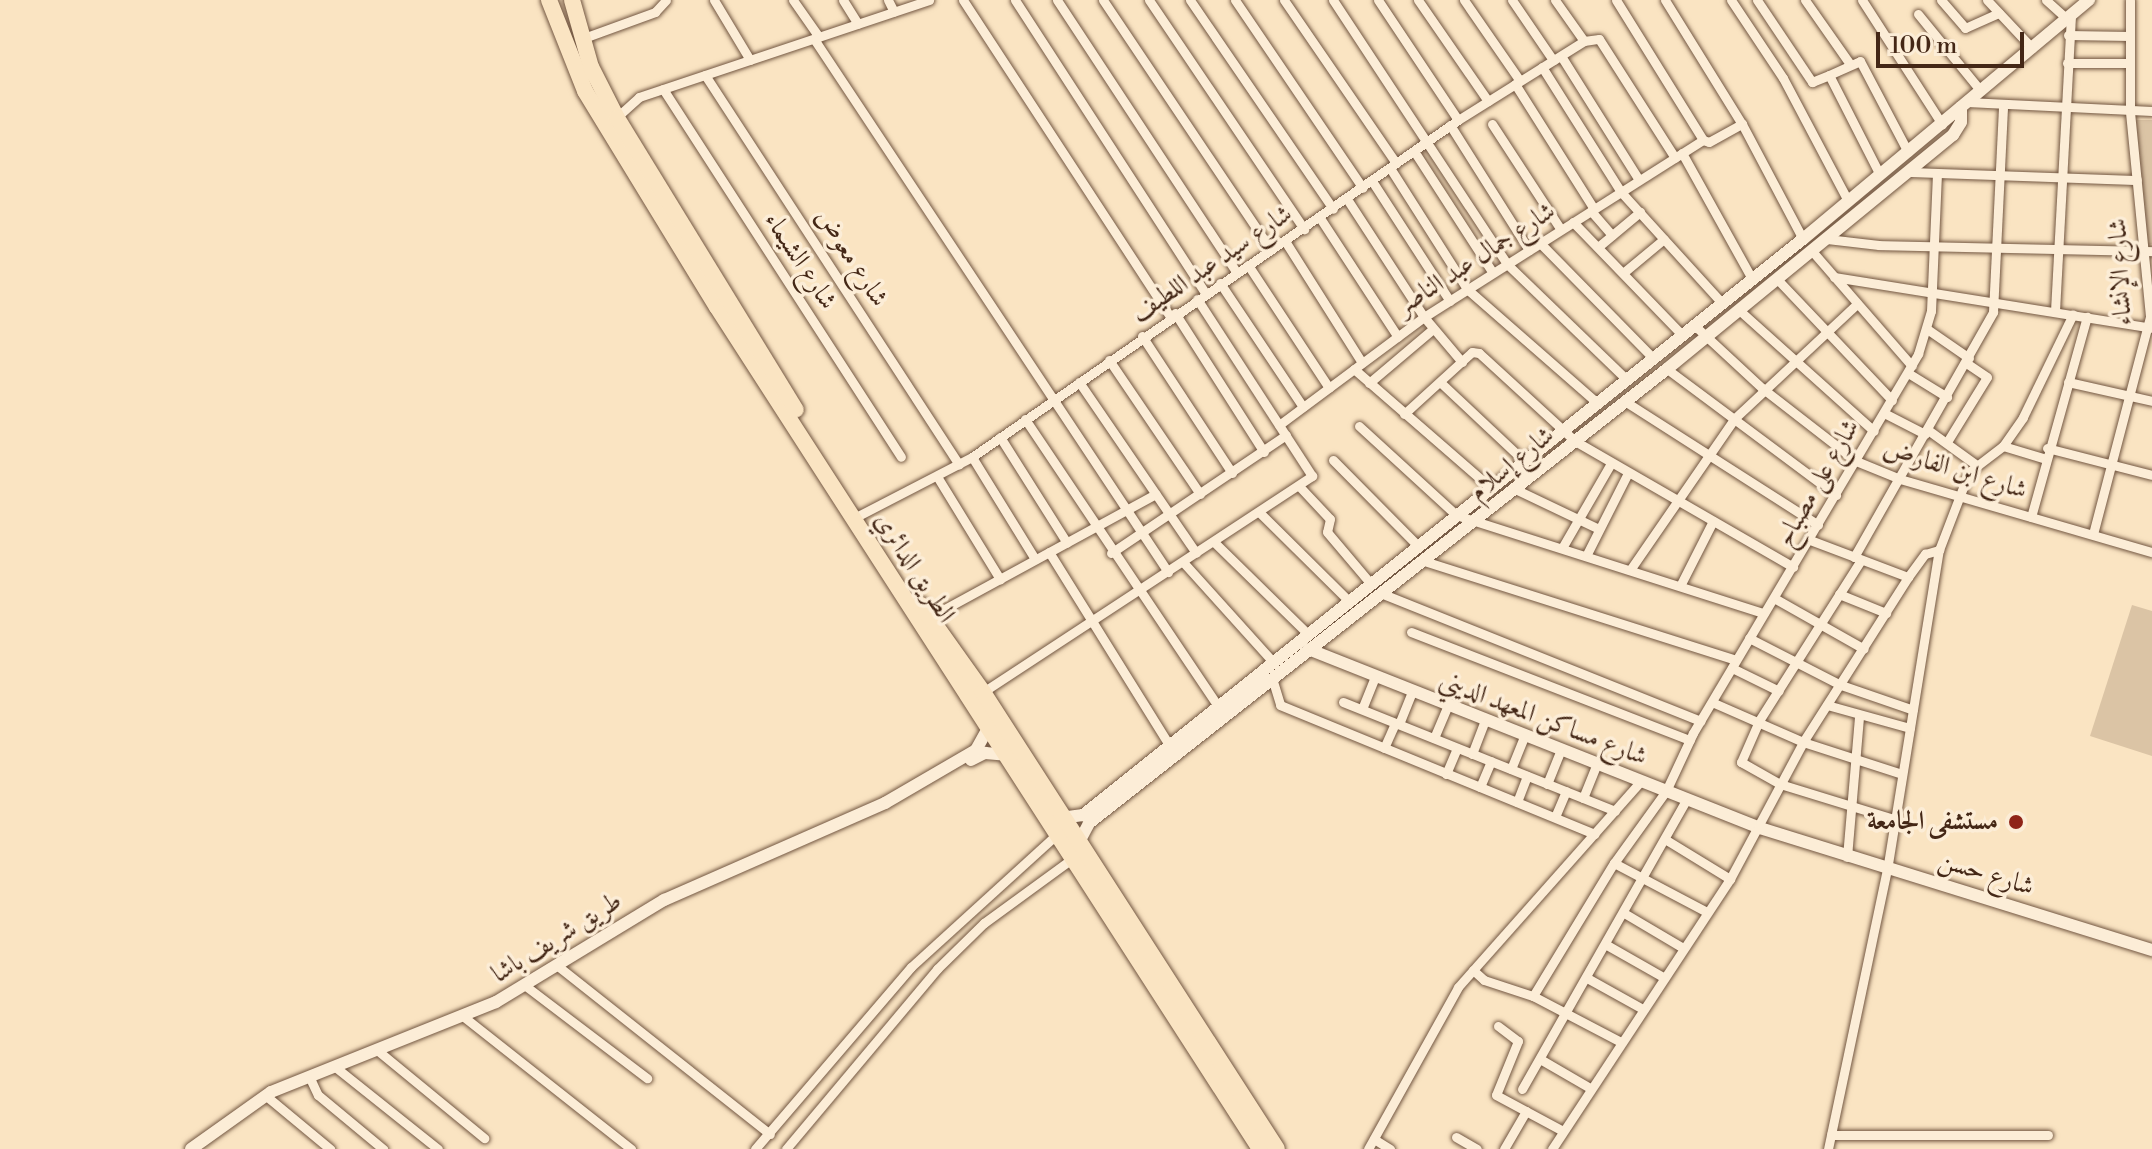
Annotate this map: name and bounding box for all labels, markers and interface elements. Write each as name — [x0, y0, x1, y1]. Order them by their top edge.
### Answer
scale bar — [1880, 16, 2028, 66]
text: 100 m — [1890, 31, 1957, 61]
street label: شارع جمال عبد الناصر — [1391, 196, 1561, 322]
street label: شارع سيد عبد اللطيف — [1125, 199, 1299, 329]
street label: شارع معوض — [808, 203, 894, 313]
street label: شارع الشيماء — [757, 207, 843, 315]
street label: شارع الإنشاء — [2103, 218, 2139, 326]
street label: شارع على مصباح — [1769, 414, 1867, 552]
street label: شارع إسلام — [1463, 420, 1561, 508]
street label: شارع ابن الفارض — [1879, 433, 2031, 507]
street label: الطريق الدائري — [867, 507, 961, 629]
street label: شارع مساكن المعهد الديني — [1435, 665, 1651, 773]
place label: مستشفى الجامعة — [1867, 806, 1998, 838]
marker: مستشفى الجامعة — [2005, 811, 2027, 833]
street label: شارع حسن — [1934, 845, 2038, 903]
street label: طريق شريف باشا — [486, 886, 628, 990]

